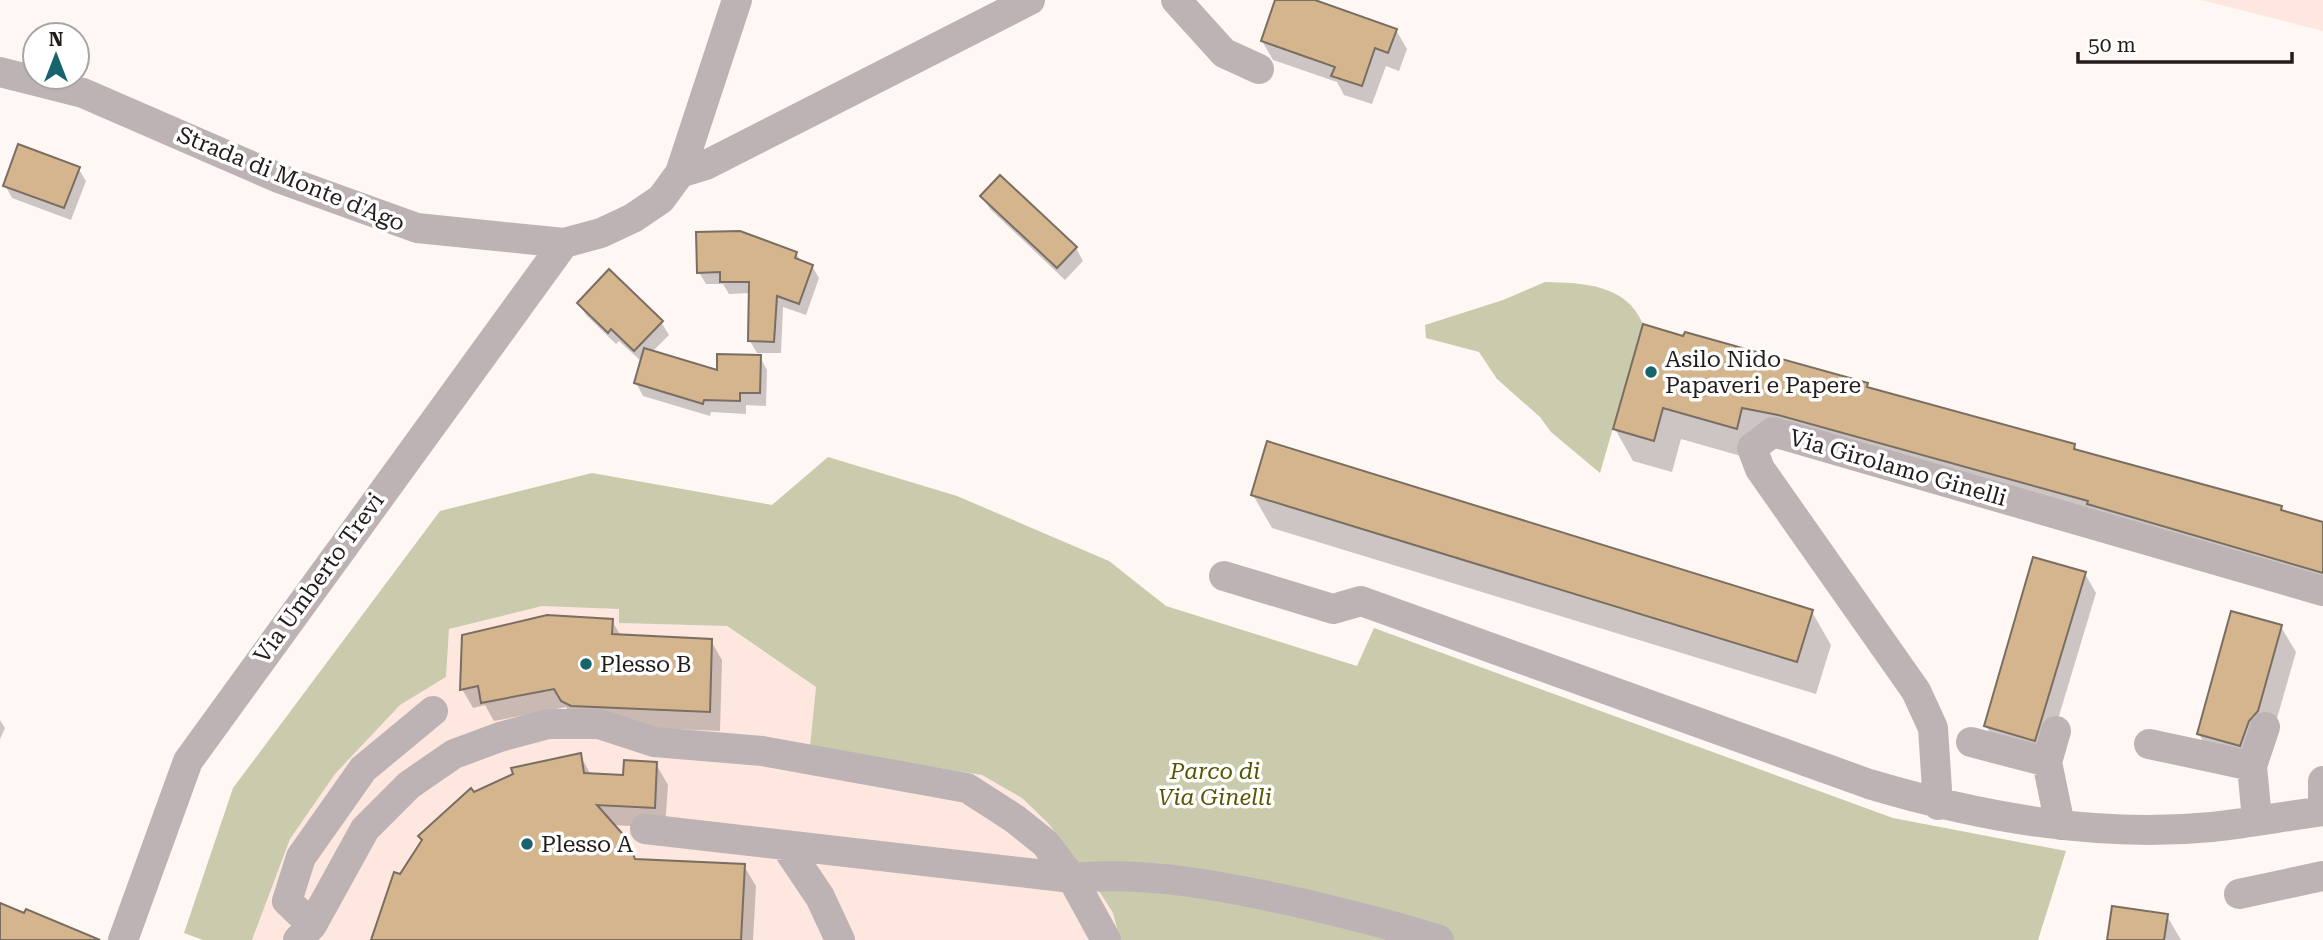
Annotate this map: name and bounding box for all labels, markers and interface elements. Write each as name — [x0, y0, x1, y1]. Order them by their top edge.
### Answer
north arrow — [21, 21, 91, 91]
scale bar — [2078, 21, 2292, 65]
text: N — [49, 28, 64, 51]
text: 50 m — [2088, 33, 2136, 57]
street label: Strada di Monte d'Ago — [173, 121, 409, 237]
place label: Asilo Nido Papaveri e Papere — [1665, 346, 1861, 399]
marker: Asilo Nido Papaveri e Papere — [1643, 364, 1659, 380]
street label: Via Girolamo Ginelli — [1786, 424, 2010, 512]
street label: Via Umberto Trevi — [248, 488, 390, 668]
place label: Plesso B — [600, 651, 691, 678]
marker: Plesso B — [578, 656, 594, 672]
park label: Parco di Via Ginelli — [1158, 758, 1272, 811]
place label: Plesso A — [541, 831, 633, 858]
marker: Plesso A — [519, 836, 535, 852]

